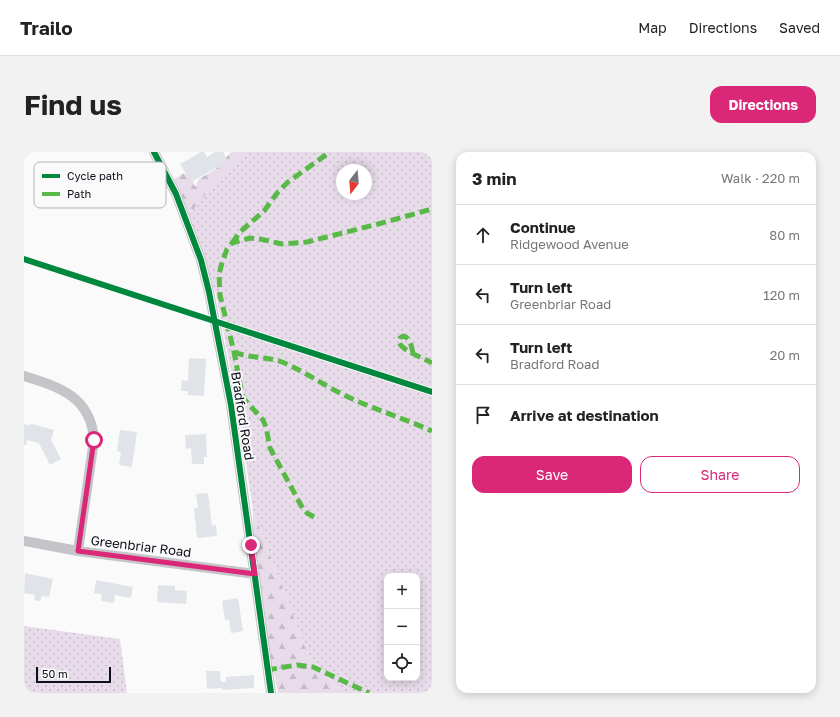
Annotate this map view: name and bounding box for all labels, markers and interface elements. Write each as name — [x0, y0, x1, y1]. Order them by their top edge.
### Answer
text: Trailo — [20, 16, 73, 39]
text: Map — [638, 19, 667, 36]
text: Directions — [689, 19, 757, 36]
text: Saved — [779, 19, 820, 36]
button: Directions — [710, 86, 816, 123]
text: Find us — [24, 88, 122, 121]
legend — [34, 162, 166, 208]
north arrow — [336, 164, 372, 200]
text: 3 min — [472, 168, 516, 189]
text: Cycle path — [67, 169, 123, 182]
text: Walk · 220 m — [721, 170, 800, 186]
text: Path — [67, 187, 91, 200]
text: Continue — [510, 218, 576, 236]
icon: ahead — [472, 224, 494, 246]
text: 80 m — [769, 227, 800, 243]
text: Ridgewood Avenue — [510, 236, 629, 252]
text: Turn left — [510, 278, 572, 296]
icon: left — [472, 284, 494, 306]
text: 120 m — [763, 287, 800, 303]
text: Greenbriar Road — [510, 296, 611, 312]
text: Turn left — [510, 338, 572, 356]
icon: left — [472, 344, 494, 366]
text: 20 m — [770, 347, 800, 363]
text: Bradford Road — [510, 356, 599, 372]
street label: Bradford Road — [228, 371, 258, 461]
icon: arrive — [472, 404, 494, 426]
text: Arrive at destination — [510, 406, 659, 424]
route start — [85, 431, 103, 449]
button: Save — [472, 456, 632, 493]
button: Share — [640, 456, 800, 493]
street label: Greenbriar Road — [90, 532, 192, 560]
route end — [242, 536, 260, 554]
map controls — [384, 573, 420, 681]
button: + — [384, 573, 420, 609]
button: − — [384, 609, 420, 645]
button: locate — [384, 645, 420, 681]
scale bar — [36, 665, 111, 684]
text: 50 m — [42, 667, 68, 680]

